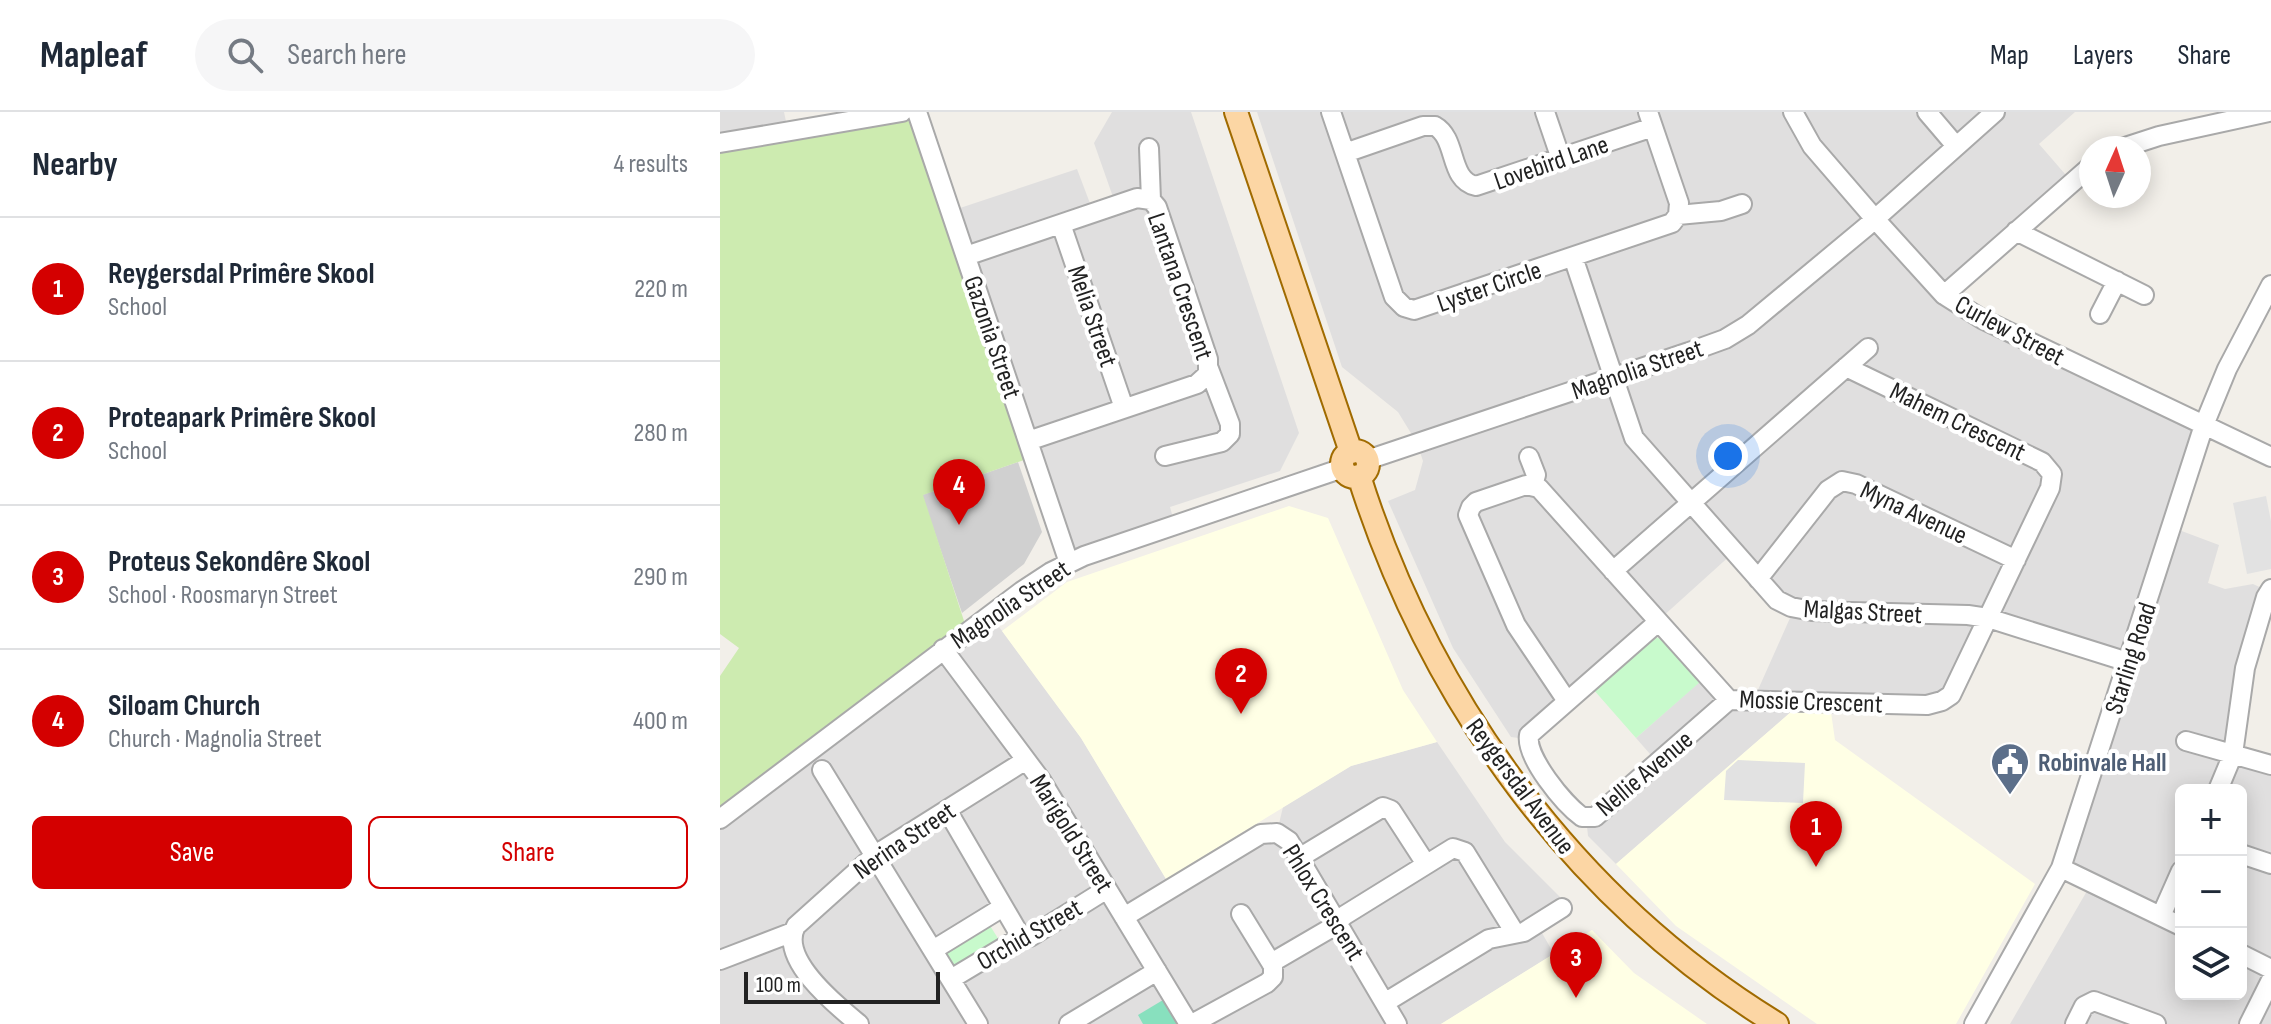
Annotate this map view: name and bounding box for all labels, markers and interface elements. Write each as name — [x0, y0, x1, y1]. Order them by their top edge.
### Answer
search box — [195, 19, 755, 91]
text: Mapleaf — [40, 33, 147, 78]
icon: search — [223, 33, 267, 77]
text: Search here — [287, 37, 407, 73]
text: Map — [1990, 39, 2029, 72]
text: Layers — [2073, 39, 2133, 72]
text: Share — [2177, 39, 2231, 72]
street label: Lovebird Lane — [1490, 129, 1613, 197]
north arrow — [2079, 136, 2151, 208]
text: Nearby — [32, 144, 118, 185]
text: 4 results — [613, 149, 688, 180]
street label: Lantana Crescent — [1140, 209, 1219, 364]
street label: Lyster Circle — [1433, 255, 1546, 320]
text: Reygersdal Primêre Skool — [108, 256, 375, 292]
street label: Melia Street — [1060, 262, 1123, 371]
street label: Gazonia Street — [956, 272, 1027, 403]
text: 1 — [53, 274, 63, 305]
text: 220 m — [634, 274, 688, 305]
street label: Curlew Street — [1949, 290, 2069, 373]
text: School — [108, 292, 167, 323]
street label: Magnolia Street — [1568, 333, 1707, 407]
street label: Mahem Crescent — [1884, 376, 2030, 469]
text: Proteapark Primêre Skool — [108, 400, 376, 436]
text: 2 — [52, 418, 64, 449]
text: 280 m — [633, 418, 688, 449]
text: School — [108, 436, 167, 467]
your location — [1708, 436, 1748, 476]
pin: 4 — [933, 459, 985, 525]
street label: Myna Avenue — [1855, 475, 1972, 552]
text: Proteus Sekondêre Skool — [108, 544, 370, 580]
street label: Magnolia Street — [945, 554, 1076, 656]
text: 3 — [52, 562, 64, 593]
text: 290 m — [633, 562, 688, 593]
text: School · Roosmaryn Street — [108, 580, 338, 611]
street label: Malgas Street — [1803, 594, 1923, 631]
street label: Starling Road — [2099, 599, 2164, 718]
pin: 2 — [1215, 648, 1267, 714]
street label: Mossie Crescent — [1739, 685, 1883, 720]
text: Siloam Church — [108, 688, 260, 724]
text: 4 — [52, 706, 64, 737]
text: 400 m — [633, 706, 688, 737]
street label: Reygersdal Avenue — [1459, 713, 1581, 861]
text: Church · Magnolia Street — [108, 724, 322, 755]
street label: Nellie Avenue — [1590, 725, 1700, 824]
public building icon: Robinvale Hall — [1989, 741, 2031, 796]
place label: Robinvale Hall — [2038, 748, 2167, 779]
street label: Marigold Street — [1022, 769, 1119, 899]
map controls — [2175, 784, 2247, 1000]
button: + — [2175, 784, 2247, 856]
street label: Nerina Street — [848, 796, 962, 887]
pin: 1 — [1790, 801, 1842, 867]
button: Save — [32, 816, 352, 889]
button: Share — [368, 816, 688, 889]
street label: Phlox Crescent — [1275, 839, 1371, 966]
button: − — [2175, 856, 2247, 928]
street label: Orchid Street — [972, 893, 1088, 978]
button: layers — [2175, 928, 2247, 1000]
pin: 3 — [1550, 932, 1602, 998]
scale bar — [744, 968, 940, 1004]
text: 100 m — [756, 972, 801, 999]

